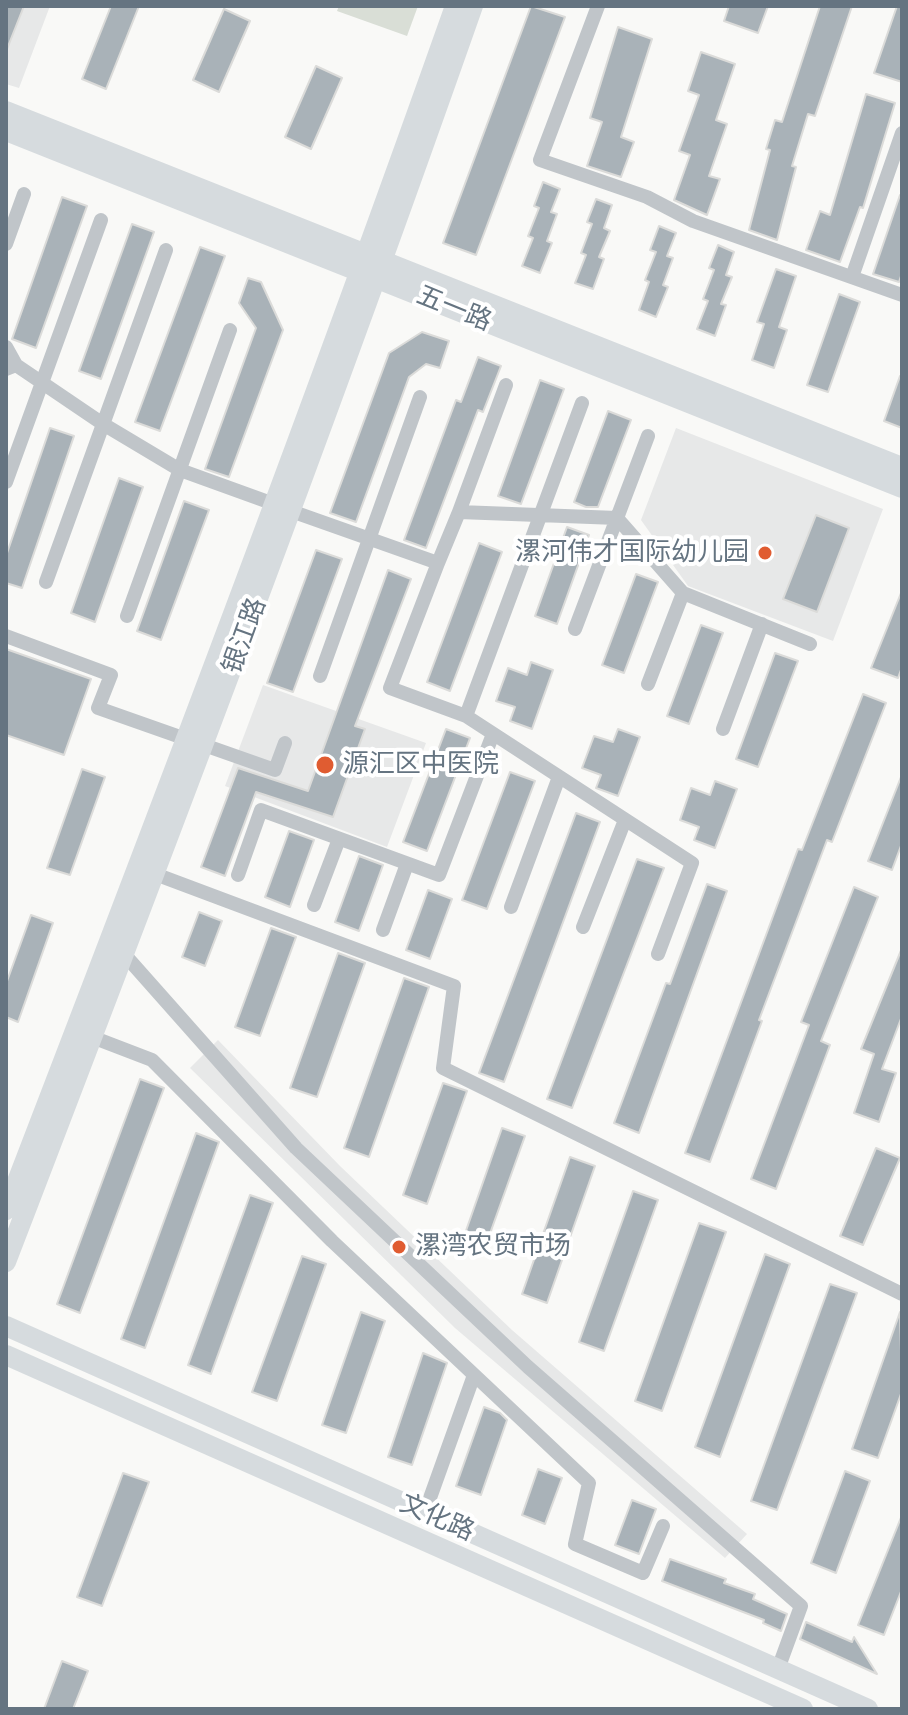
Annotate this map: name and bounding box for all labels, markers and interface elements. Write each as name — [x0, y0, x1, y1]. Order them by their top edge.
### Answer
street label: 五一路 — [412, 280, 496, 338]
place label: 漯河伟才国际幼儿园 — [515, 537, 749, 569]
marker: 漯河伟才国际幼儿园 — [756, 544, 774, 562]
street label: 银江路 — [217, 594, 273, 678]
place label: 源汇区中医院 — [343, 749, 499, 781]
marker: 源汇区中医院 — [314, 754, 336, 776]
place label: 漯湾农贸市场 — [415, 1231, 571, 1263]
marker: 漯湾农贸市场 — [390, 1238, 408, 1256]
street label: 文化路 — [395, 1488, 479, 1548]

